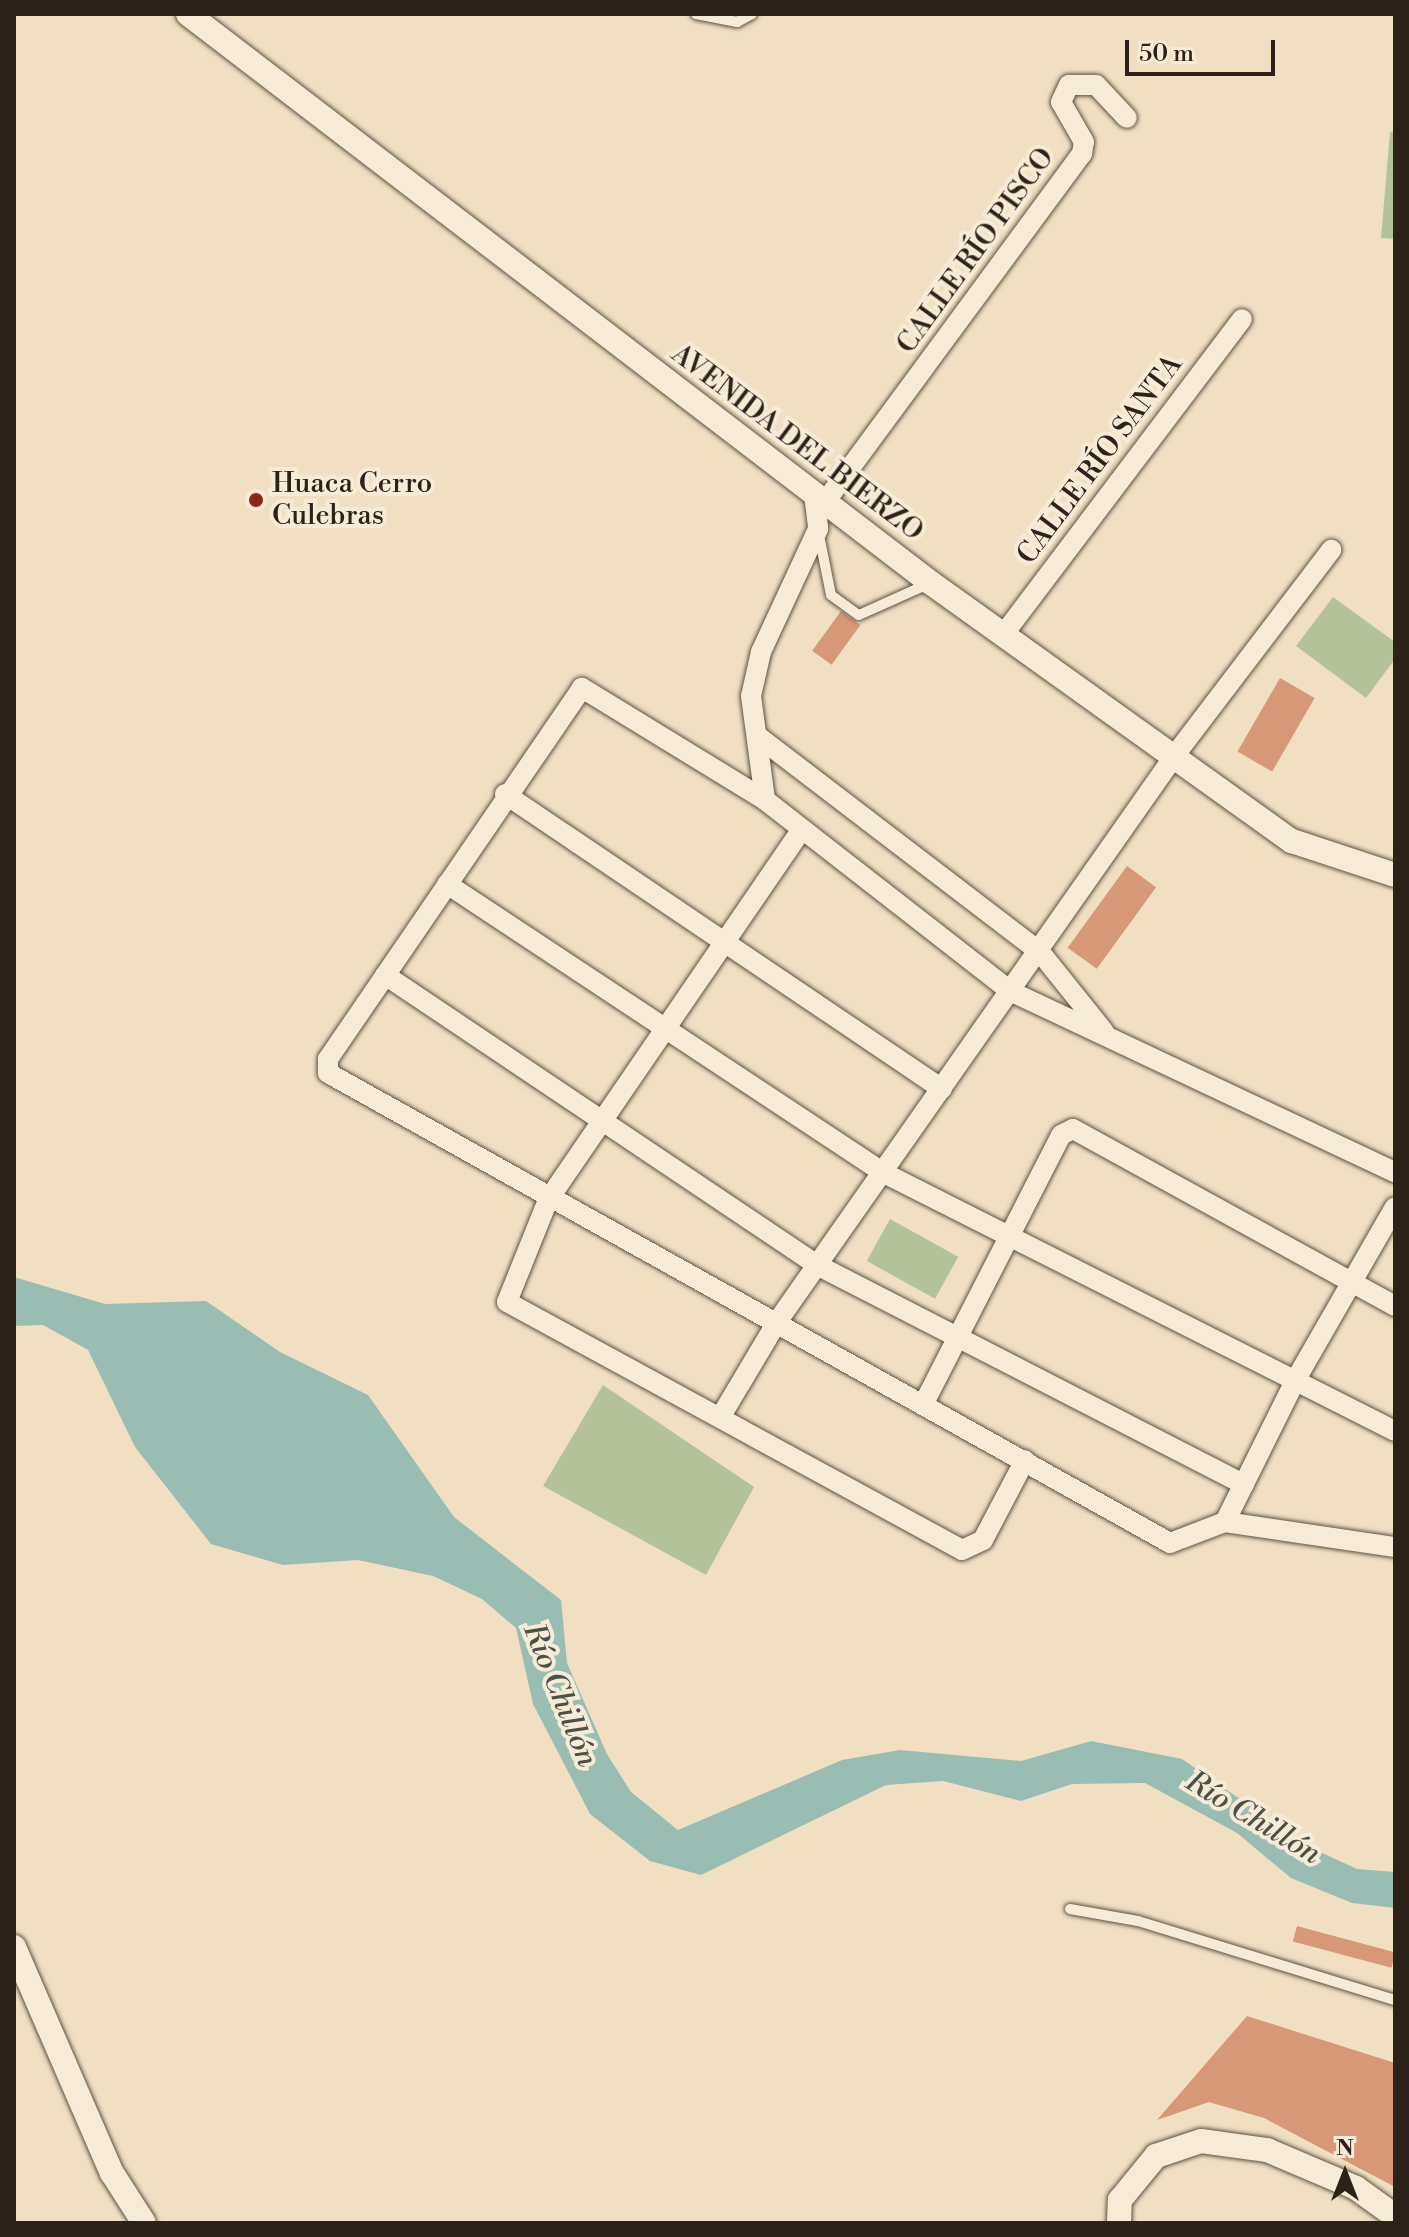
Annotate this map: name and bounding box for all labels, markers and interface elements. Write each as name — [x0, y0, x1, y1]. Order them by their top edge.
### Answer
scale bar — [1129, 24, 1279, 74]
text: 50 m — [1139, 39, 1194, 69]
street label: CALLE RÍO PISCO — [890, 142, 1062, 360]
street label: AVENIDA DEL BIERZO — [664, 337, 930, 549]
street label: CALLE RÍO SANTA — [1010, 349, 1190, 571]
place label: Huaca Cerro Culebras — [272, 467, 432, 533]
marker: Huaca Cerro Culebras — [247, 491, 265, 509]
water label: Río Chillón — [515, 1618, 605, 1772]
water label: Río Chillón — [1179, 1764, 1327, 1872]
north arrow — [1305, 2133, 1385, 2213]
text: N — [1336, 2135, 1354, 2162]

